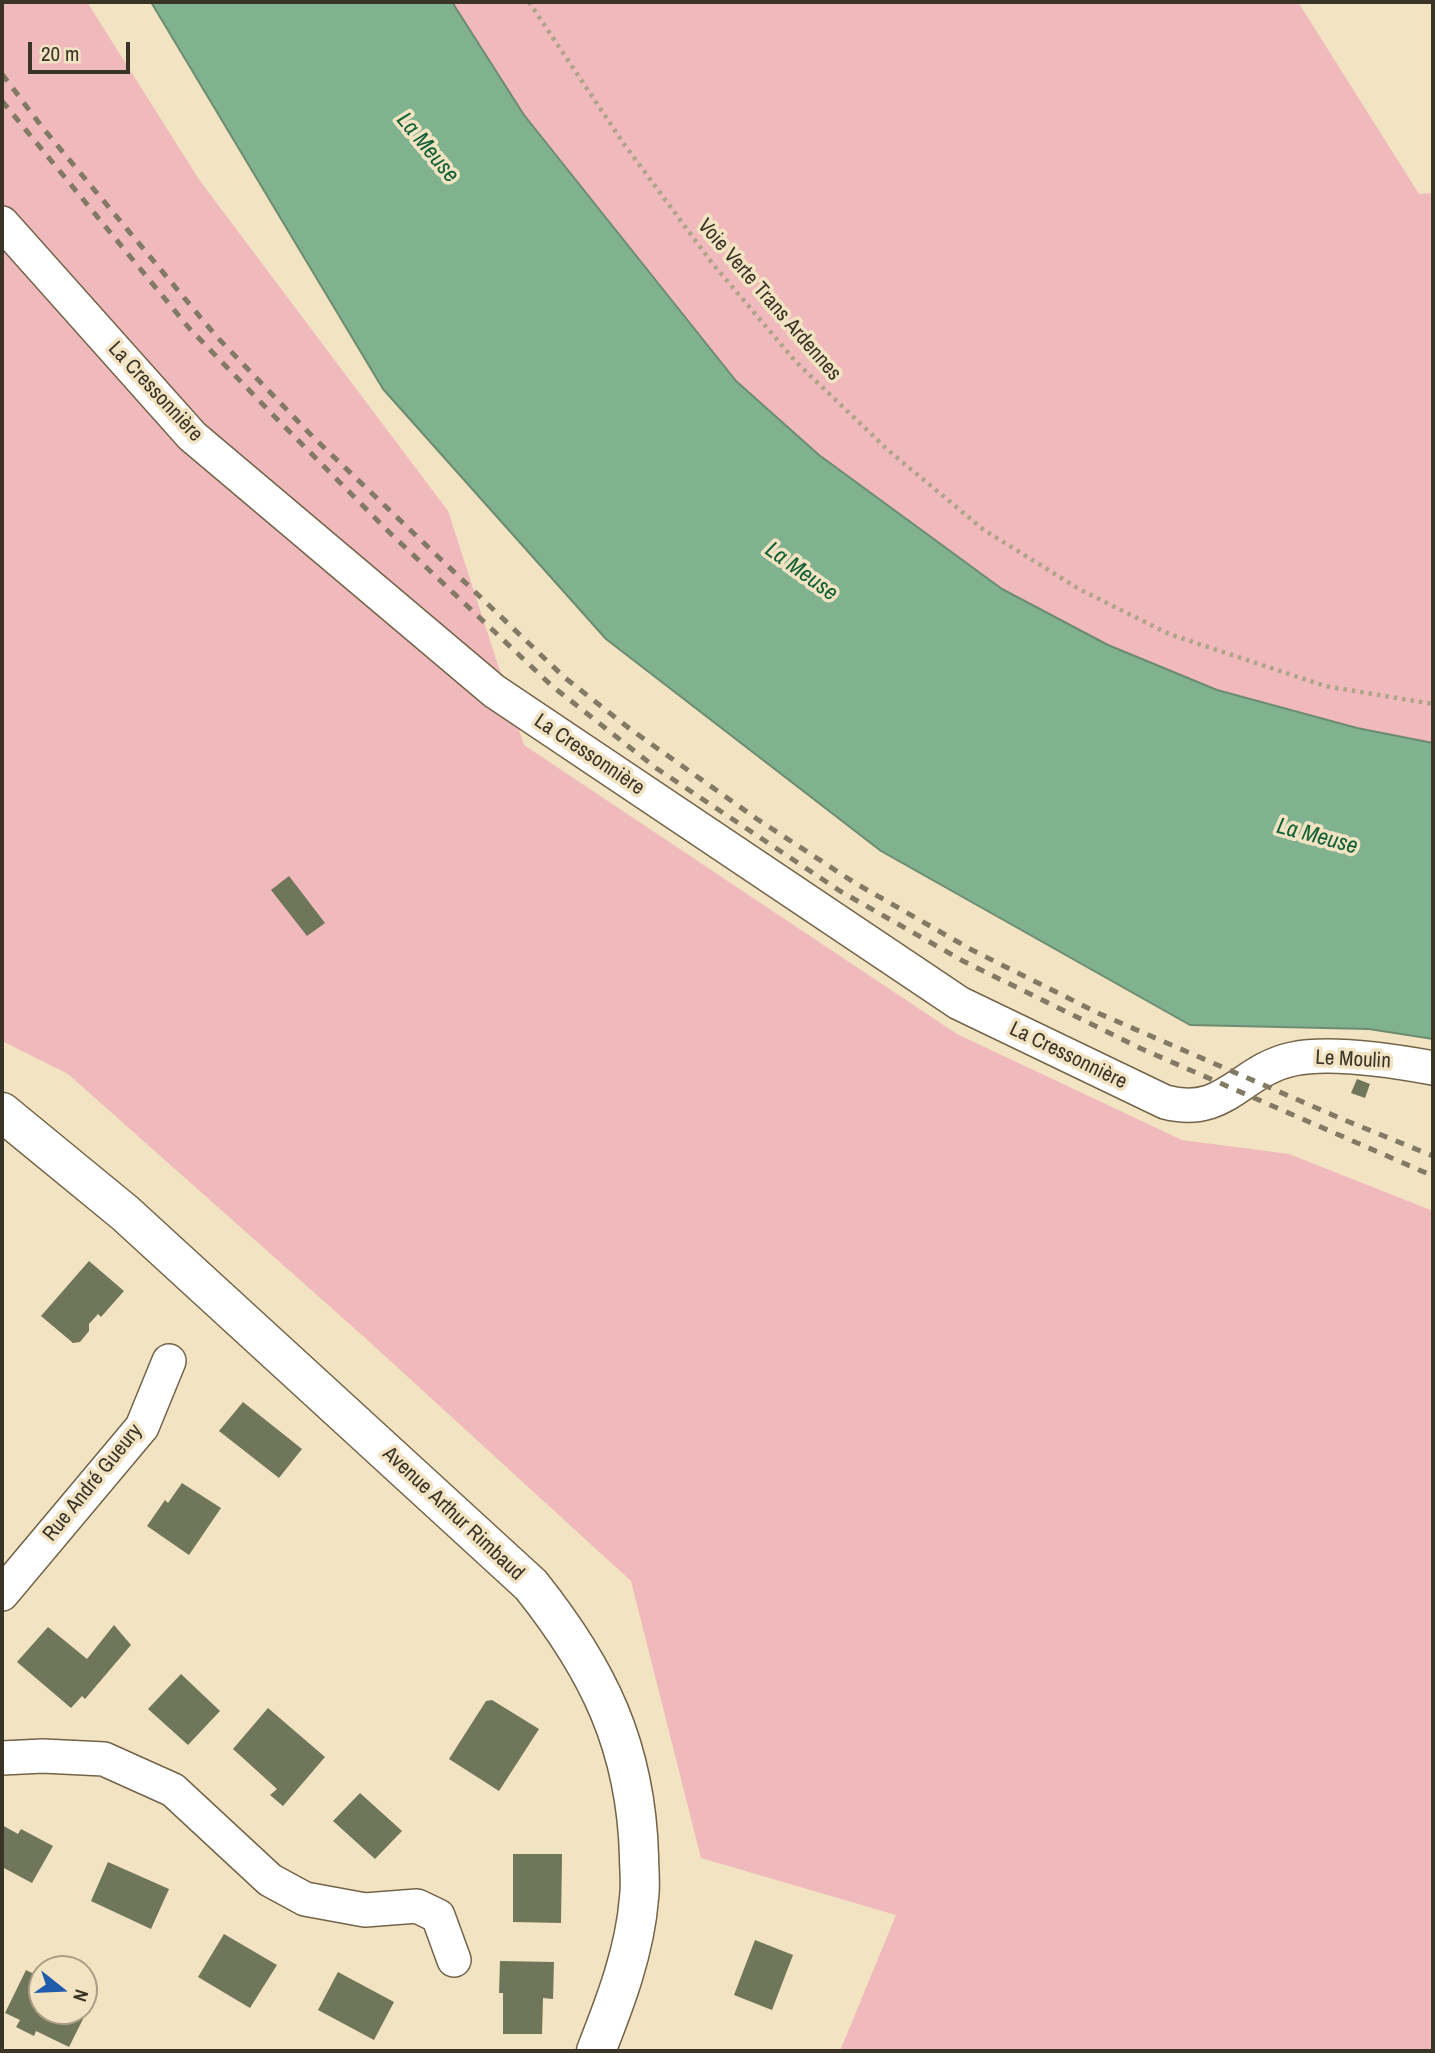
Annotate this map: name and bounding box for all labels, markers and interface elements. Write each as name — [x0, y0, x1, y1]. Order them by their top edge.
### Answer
scale bar — [32, 28, 133, 72]
text: 20 m — [41, 39, 79, 68]
water label: La Meuse — [390, 107, 464, 189]
street label: Voie Verte Trans Ardennes — [692, 214, 846, 386]
street label: La Cressonnière — [102, 337, 208, 447]
water label: La Meuse — [759, 536, 843, 608]
street label: La Cressonnière — [529, 709, 649, 801]
water label: La Meuse — [1273, 813, 1361, 861]
street label: La Cressonnière — [1005, 1017, 1131, 1095]
street label: Le Moulin — [1315, 1045, 1391, 1075]
street label: Rue André Gueury — [38, 1419, 148, 1547]
street label: Avenue Arthur Rimbaud — [377, 1442, 529, 1586]
north arrow — [28, 1955, 98, 2025]
text: N — [67, 1987, 95, 2005]

